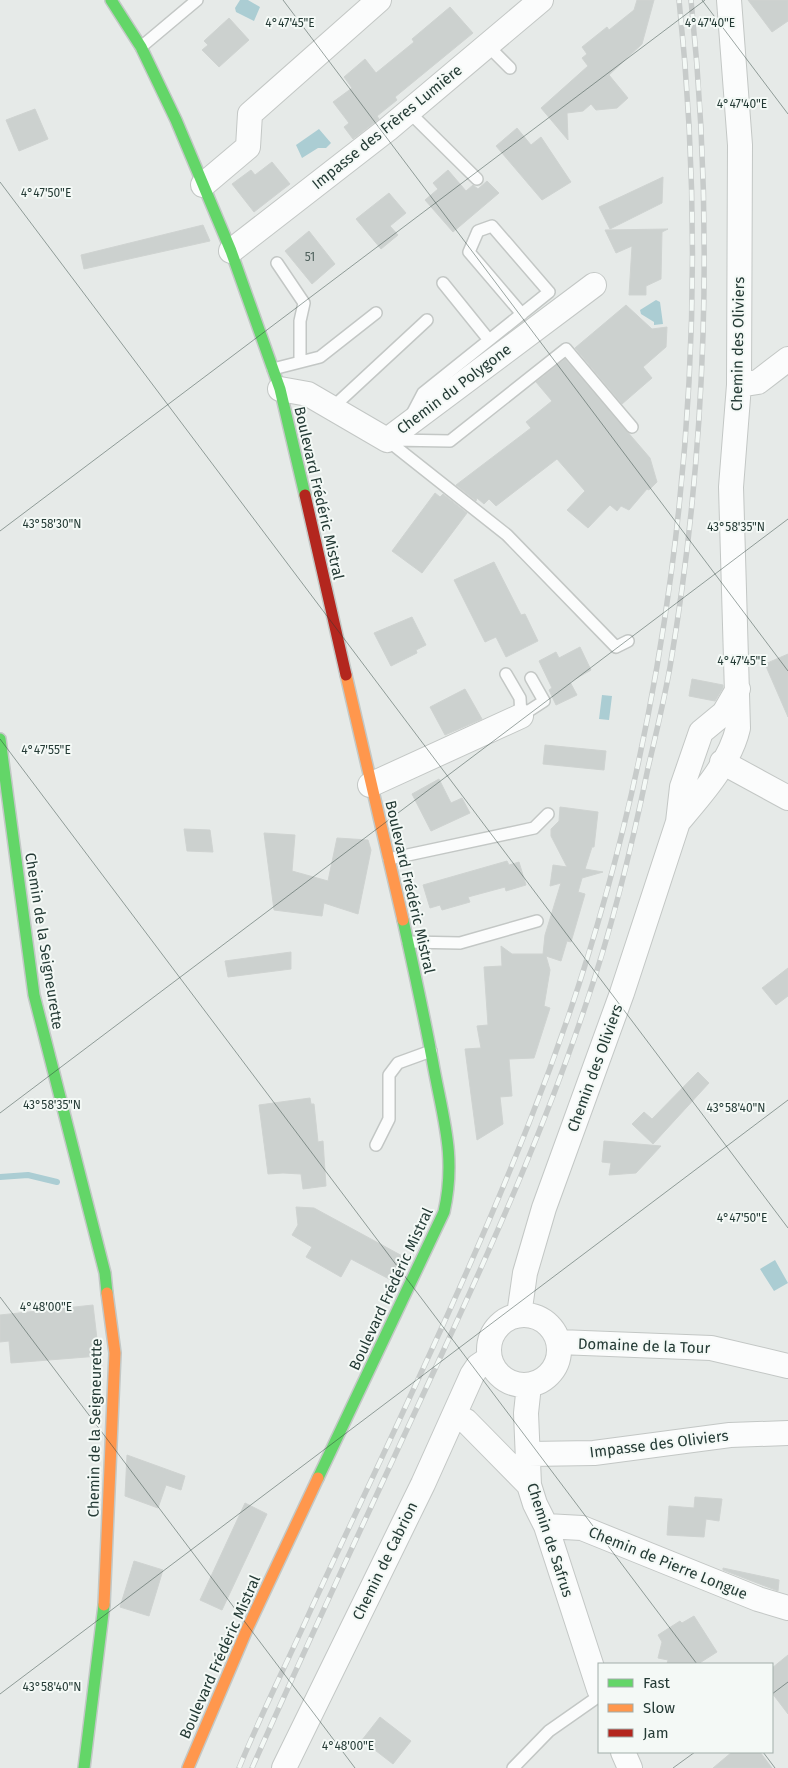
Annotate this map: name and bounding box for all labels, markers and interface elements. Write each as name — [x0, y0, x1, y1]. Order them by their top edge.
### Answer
text: 4°47'45"E — [265, 16, 315, 30]
text: 4°47'40"E — [685, 16, 735, 30]
street label: Impasse des Frères Lumière — [308, 61, 466, 193]
text: 4°47'40"E — [717, 97, 767, 111]
text: 4°47'50"E — [21, 186, 71, 200]
house number: 51 — [305, 250, 315, 264]
street label: Chemin des Oliviers — [728, 277, 748, 411]
street label: Chemin du Polygone — [393, 340, 515, 438]
street label: Boulevard Frédéric Mistral — [290, 405, 348, 582]
text: 43°58'30"N — [22, 517, 82, 531]
text: 43°58'35"N — [707, 520, 765, 534]
text: 4°47'45"E — [717, 654, 767, 668]
text: 4°47'55"E — [21, 743, 71, 757]
street label: Boulevard Frédéric Mistral — [381, 799, 439, 976]
street label: Chemin de la Seigneurette — [21, 851, 67, 1031]
street label: Chemin des Oliviers — [564, 1002, 626, 1134]
text: 43°58'35"N — [23, 1098, 81, 1112]
text: 43°58'40"N — [707, 1101, 765, 1115]
street label: Boulevard Frédéric Mistral — [345, 1204, 437, 1373]
text: 4°47'50"E — [717, 1211, 767, 1225]
text: 4°48'00"E — [20, 1300, 72, 1314]
street label: Domaine de la Tour — [578, 1335, 711, 1357]
street label: Chemin de la Seigneurette — [84, 1338, 106, 1518]
street label: Impasse des Oliviers — [589, 1427, 729, 1461]
street label: Chemin de Safrus — [523, 1481, 577, 1599]
street label: Chemin de Cabrion — [349, 1499, 421, 1623]
street label: Chemin de Pierre Longue — [586, 1523, 750, 1603]
street label: Boulevard Frédéric Mistral — [176, 1572, 265, 1742]
legend — [598, 1663, 773, 1753]
text: Fast — [643, 1674, 670, 1692]
text: 43°58'40"N — [23, 1680, 81, 1694]
text: Slow — [643, 1699, 675, 1717]
text: Jam — [643, 1724, 669, 1742]
text: 4°48'00"E — [322, 1739, 374, 1753]

